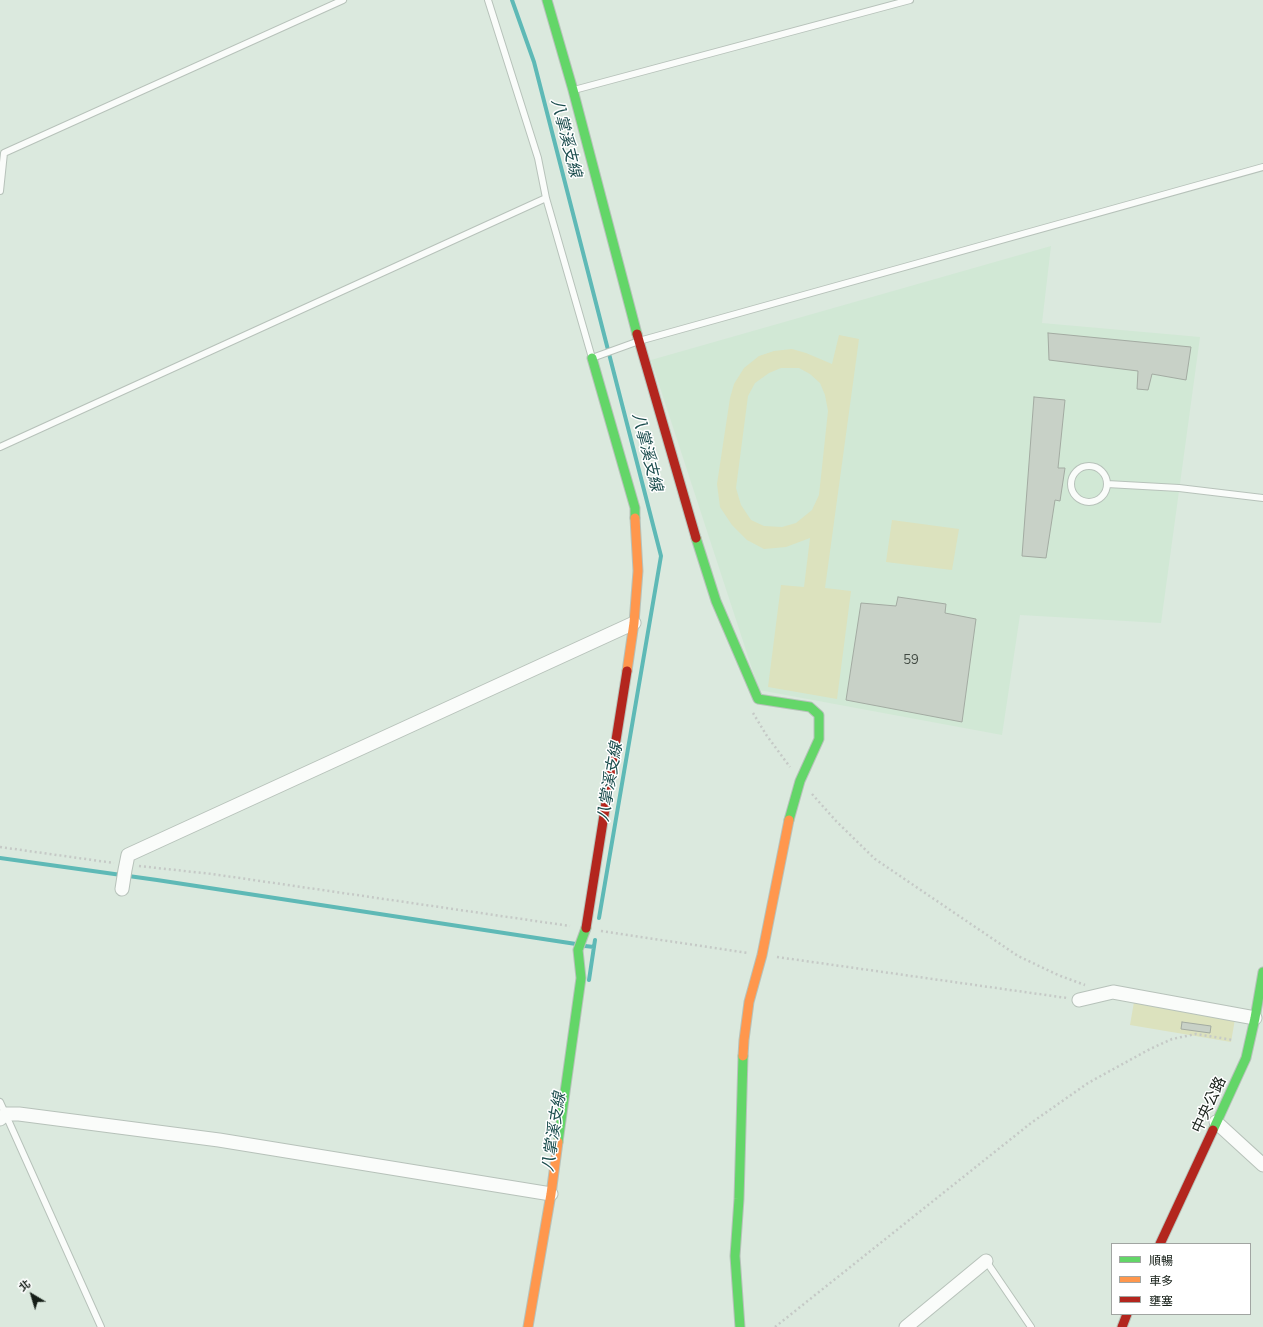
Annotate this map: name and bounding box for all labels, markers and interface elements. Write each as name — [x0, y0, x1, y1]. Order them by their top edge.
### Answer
water label: 八掌溪支線 — [547, 97, 585, 179]
water label: 八掌溪支線 — [628, 411, 666, 493]
house number: 59 — [903, 652, 919, 668]
water label: 八掌溪支線 — [594, 741, 626, 823]
street label: 中央公路 — [1188, 1074, 1230, 1136]
water label: 八掌溪支線 — [538, 1091, 570, 1173]
legend — [1111, 1243, 1251, 1315]
text: 順暢 — [1149, 1253, 1173, 1268]
text: 車多 — [1149, 1273, 1173, 1288]
north arrow — [12, 1275, 52, 1315]
text: 北 — [16, 1277, 33, 1294]
text: 壅塞 — [1149, 1293, 1173, 1308]

